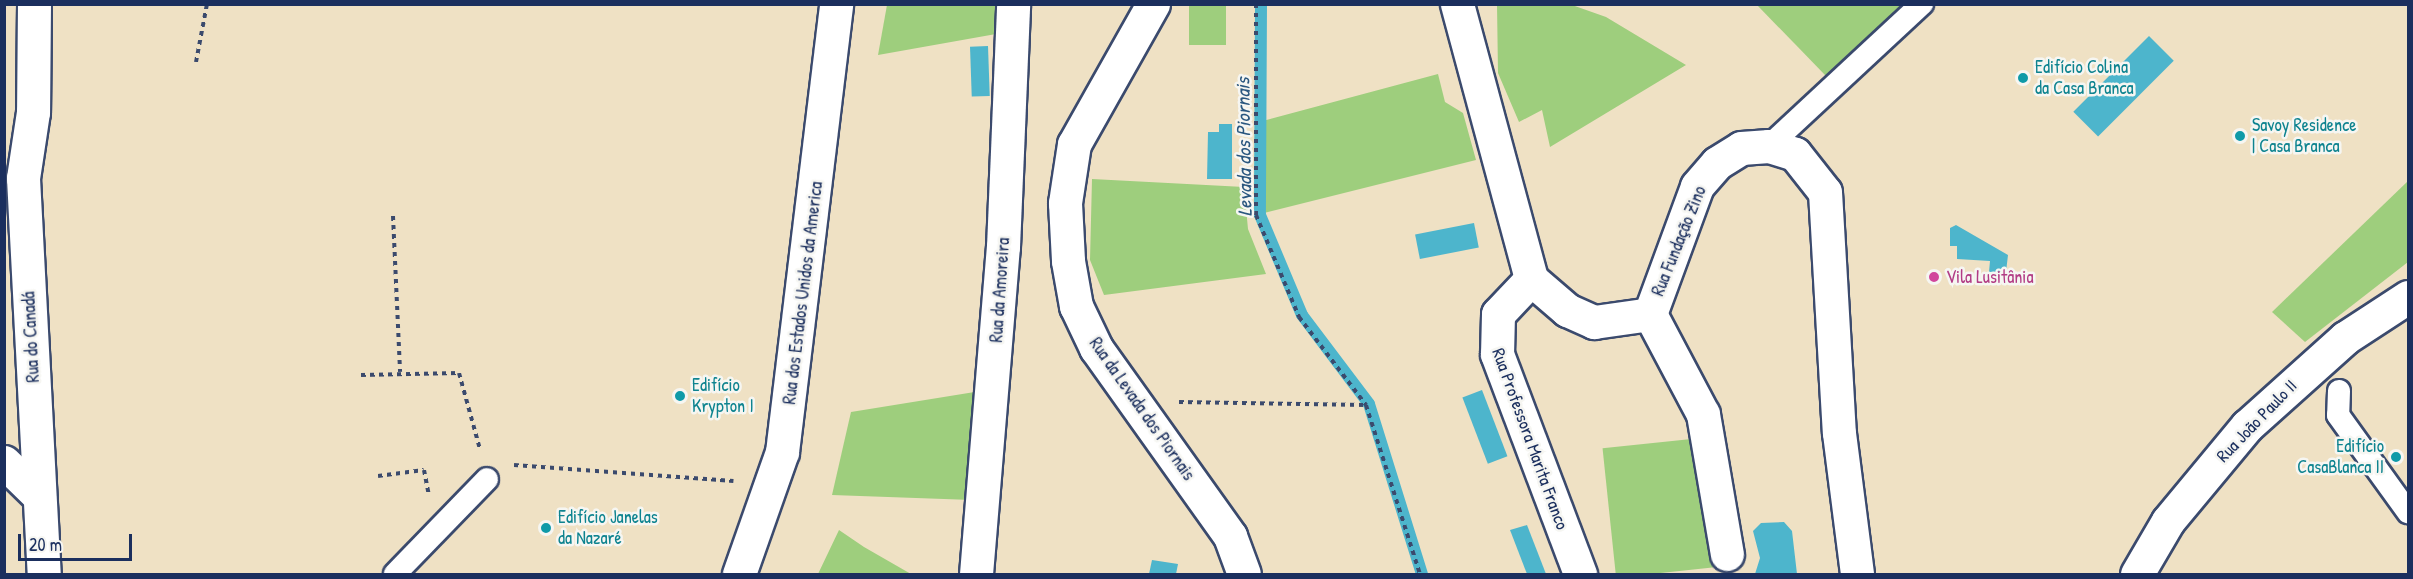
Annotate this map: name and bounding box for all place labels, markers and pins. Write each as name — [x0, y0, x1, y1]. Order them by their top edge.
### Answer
place label: Edifício Colina da Casa Branca — [2035, 57, 2134, 100]
marker: Edifício Colina da Casa Branca — [2016, 71, 2030, 85]
place label: Savoy Residence | Casa Branca — [2252, 115, 2356, 158]
marker: Savoy Residence | Casa Branca — [2233, 129, 2247, 143]
place label: Vila Lusitânia — [1946, 266, 2033, 288]
marker: Vila Lusitânia — [1927, 270, 1941, 284]
place label: Edifício Krypton I — [692, 375, 754, 418]
marker: Edifício Krypton I — [673, 389, 687, 403]
place label: Edifício CasaBlanca II — [2297, 436, 2384, 478]
marker: Edifício CasaBlanca II — [2389, 450, 2403, 464]
place label: Edifício Janelas da Nazaré — [558, 507, 658, 550]
marker: Edifício Janelas da Nazaré — [539, 521, 553, 535]

